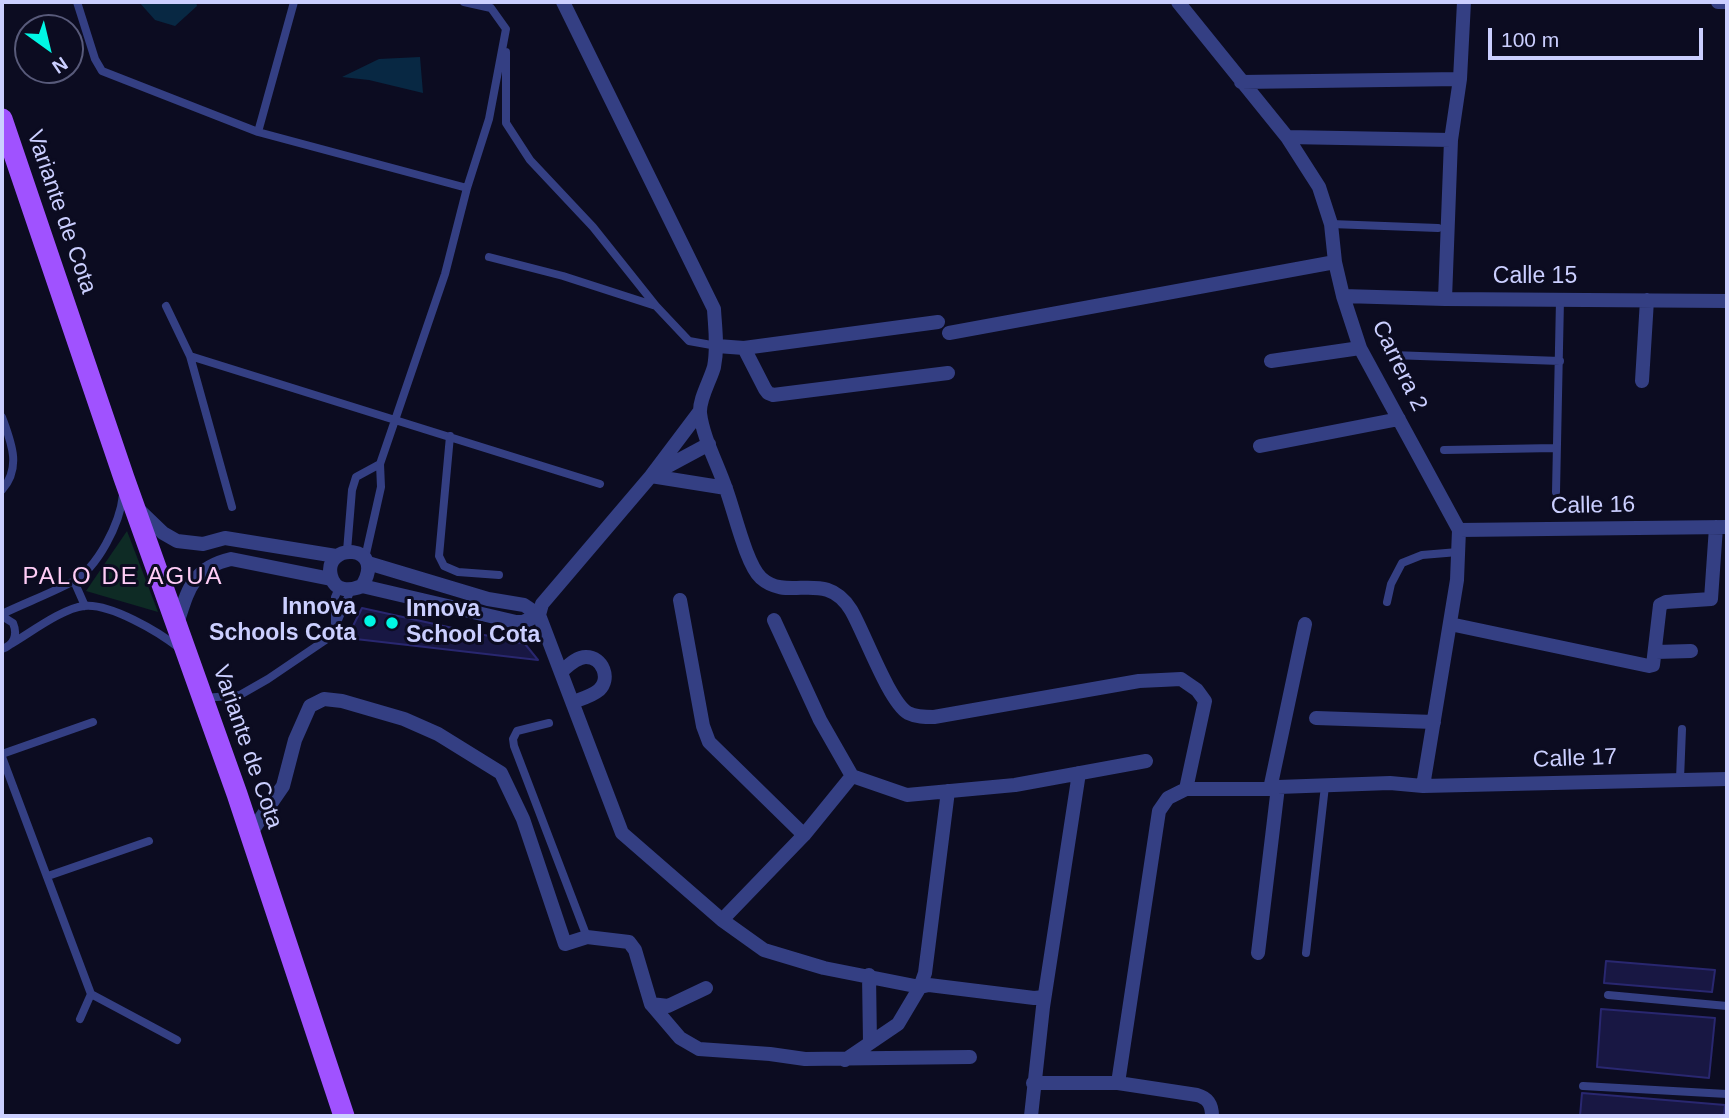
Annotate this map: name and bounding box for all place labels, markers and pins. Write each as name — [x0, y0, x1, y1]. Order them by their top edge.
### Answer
place label: Innova Schools Cota — [209, 594, 356, 648]
place label: Innova School Cota — [406, 596, 540, 650]
marker: Innova Schools Cota — [362, 613, 378, 629]
marker: Innova School Cota — [384, 615, 400, 631]

